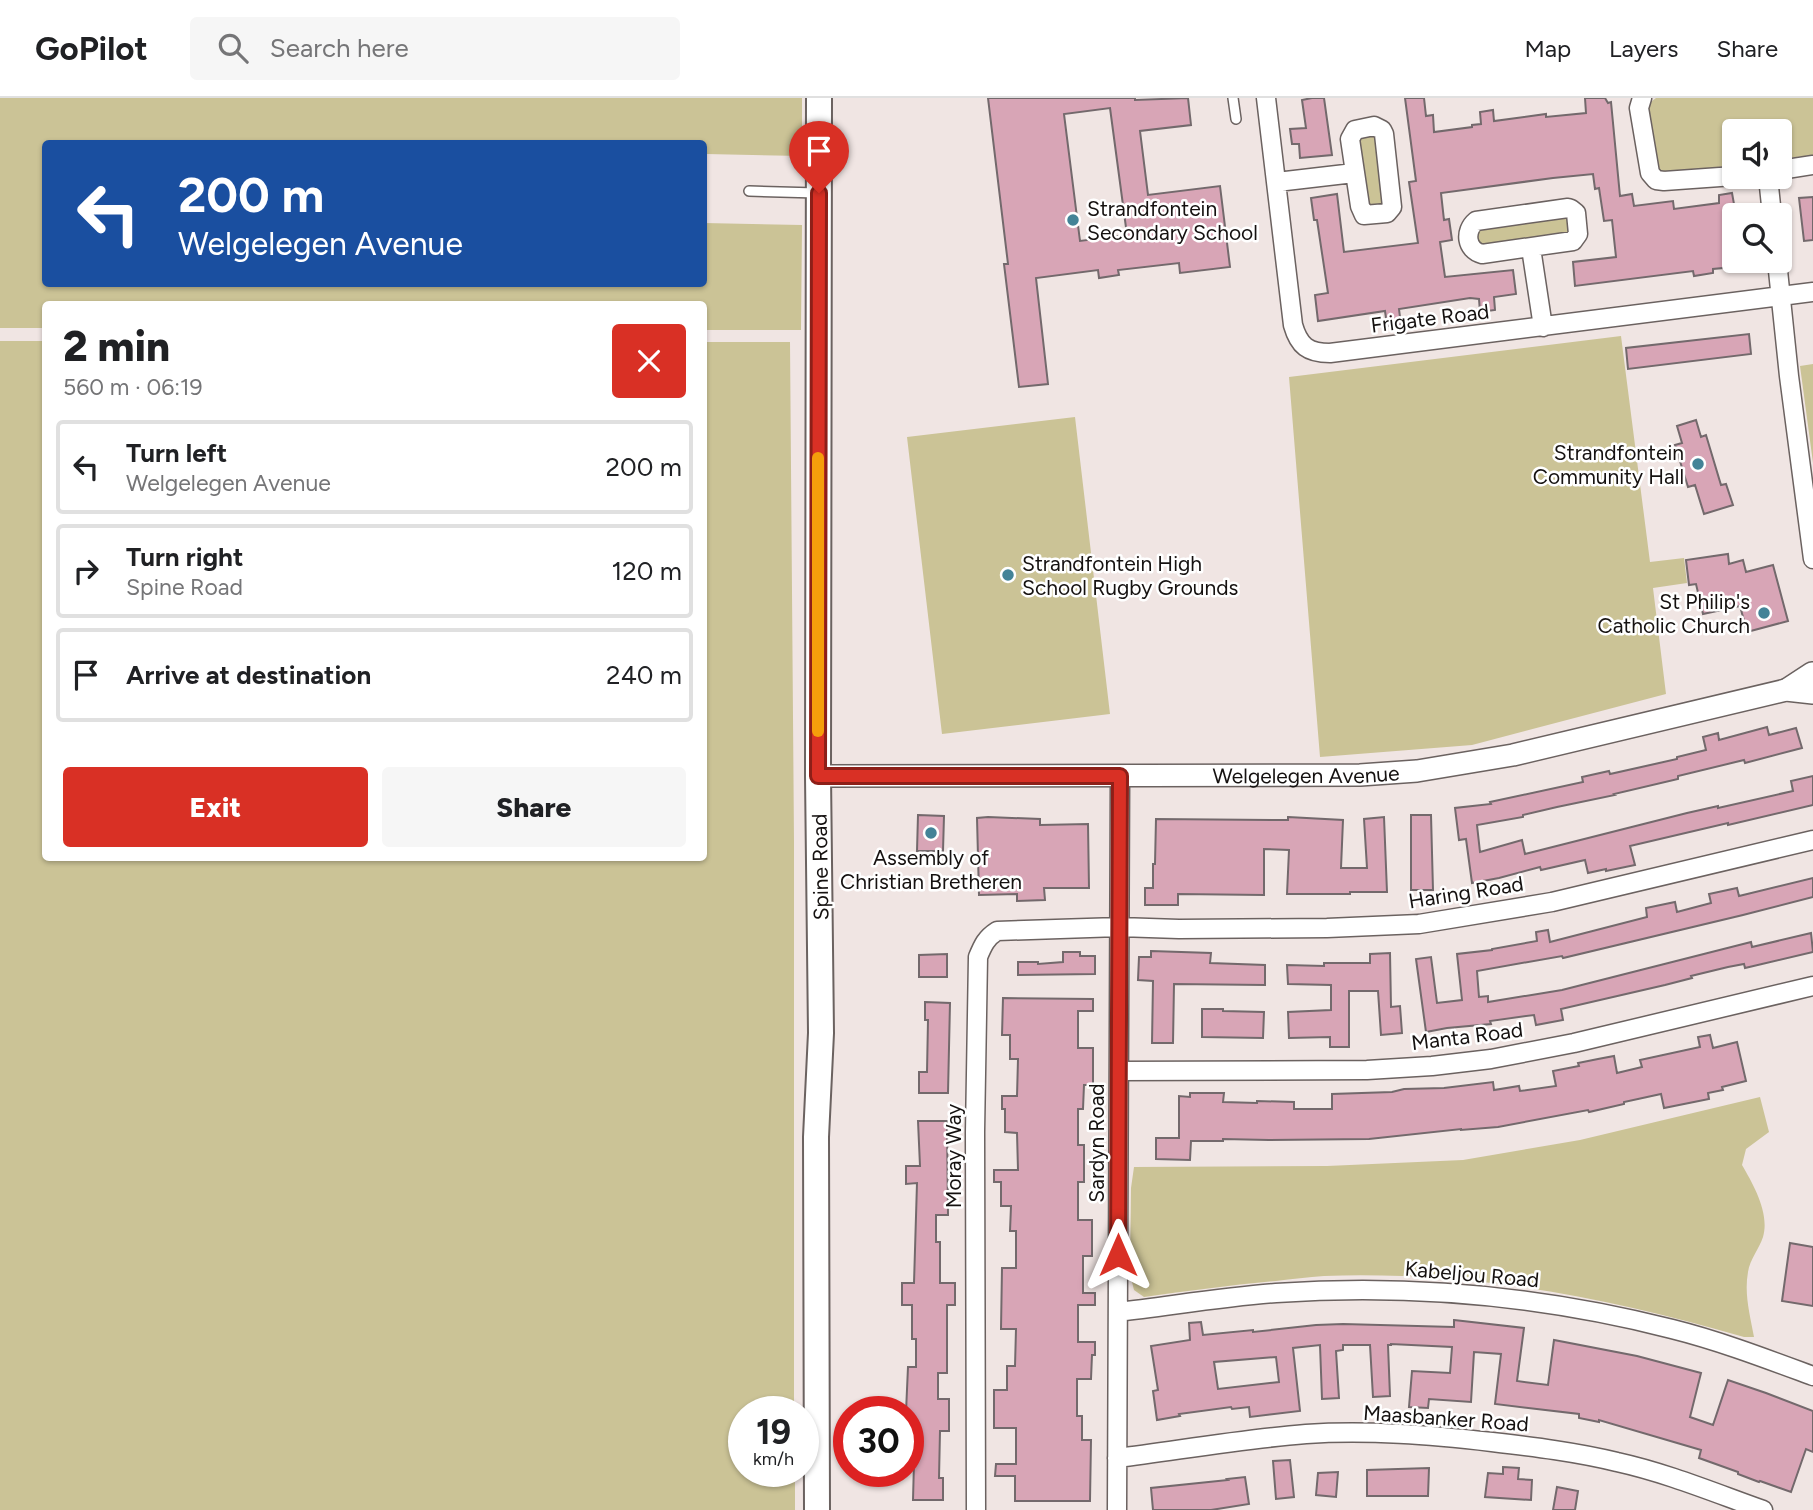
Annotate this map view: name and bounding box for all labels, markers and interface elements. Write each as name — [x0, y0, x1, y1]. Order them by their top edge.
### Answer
search box — [190, 17, 680, 80]
text: GoPilot — [35, 29, 148, 68]
icon: search — [214, 29, 252, 67]
text: Search here — [270, 32, 409, 64]
text: Map — [1524, 34, 1571, 63]
text: Layers — [1609, 34, 1678, 63]
text: Share — [1716, 34, 1778, 63]
map controls — [1722, 119, 1792, 273]
button: sound — [1722, 119, 1792, 189]
pin — [789, 121, 849, 193]
icon: arrive — [800, 132, 838, 170]
text: 200 m — [178, 165, 324, 224]
icon: left — [63, 168, 154, 259]
place label: Strandfontein Secondary School — [1087, 196, 1258, 245]
button: search — [1722, 203, 1792, 273]
marker: Strandfontein Secondary School — [1065, 212, 1081, 228]
text: Welgelegen Avenue — [178, 225, 463, 263]
street label: Frigate Road — [1369, 298, 1491, 338]
text: 2 min — [63, 321, 170, 372]
button: close — [612, 324, 686, 398]
text: 560 m · 06:19 — [63, 373, 203, 401]
text: Turn left — [126, 437, 227, 469]
place label: Strandfontein Community Hall — [1533, 440, 1684, 489]
icon: left — [67, 448, 105, 486]
text: 200 m — [606, 451, 682, 483]
marker: Strandfontein Community Hall — [1690, 456, 1706, 472]
text: Welgelegen Avenue — [126, 469, 331, 497]
text: Turn right — [126, 541, 243, 573]
place label: Strandfontein High School Rugby Grounds — [1022, 551, 1238, 600]
icon: right — [67, 552, 105, 590]
text: 120 m — [612, 555, 682, 587]
marker: Strandfontein High School Rugby Grounds — [1000, 567, 1016, 583]
text: Spine Road — [126, 573, 243, 601]
place label: St Philip's Catholic Church — [1598, 589, 1750, 638]
marker: St Philip's Catholic Church — [1756, 605, 1772, 621]
icon: arrive — [67, 656, 105, 694]
text: Arrive at destination — [126, 659, 371, 691]
text: 240 m — [606, 659, 682, 691]
street label: Welgelegen Avenue — [1212, 760, 1400, 788]
button: Exit — [63, 767, 368, 847]
button: Share — [382, 767, 686, 847]
street label: Spine Road — [807, 813, 833, 921]
marker: Assembly of Christian Bretheren — [923, 825, 939, 841]
place label: Assembly of Christian Bretheren — [840, 845, 1022, 894]
street label: Haring Road — [1407, 871, 1525, 913]
street label: Manta Road — [1410, 1017, 1524, 1055]
street label: Sardyn Road — [1084, 1083, 1109, 1203]
street label: Moray Way — [941, 1104, 966, 1208]
position arrow — [1081, 1218, 1155, 1292]
street label: Kabeljou Road — [1404, 1256, 1540, 1292]
speed limit sign: 30 — [833, 1396, 924, 1487]
street label: Maasbanker Road — [1362, 1400, 1530, 1436]
text: 19 — [756, 1411, 791, 1453]
text: km/h — [753, 1448, 794, 1470]

